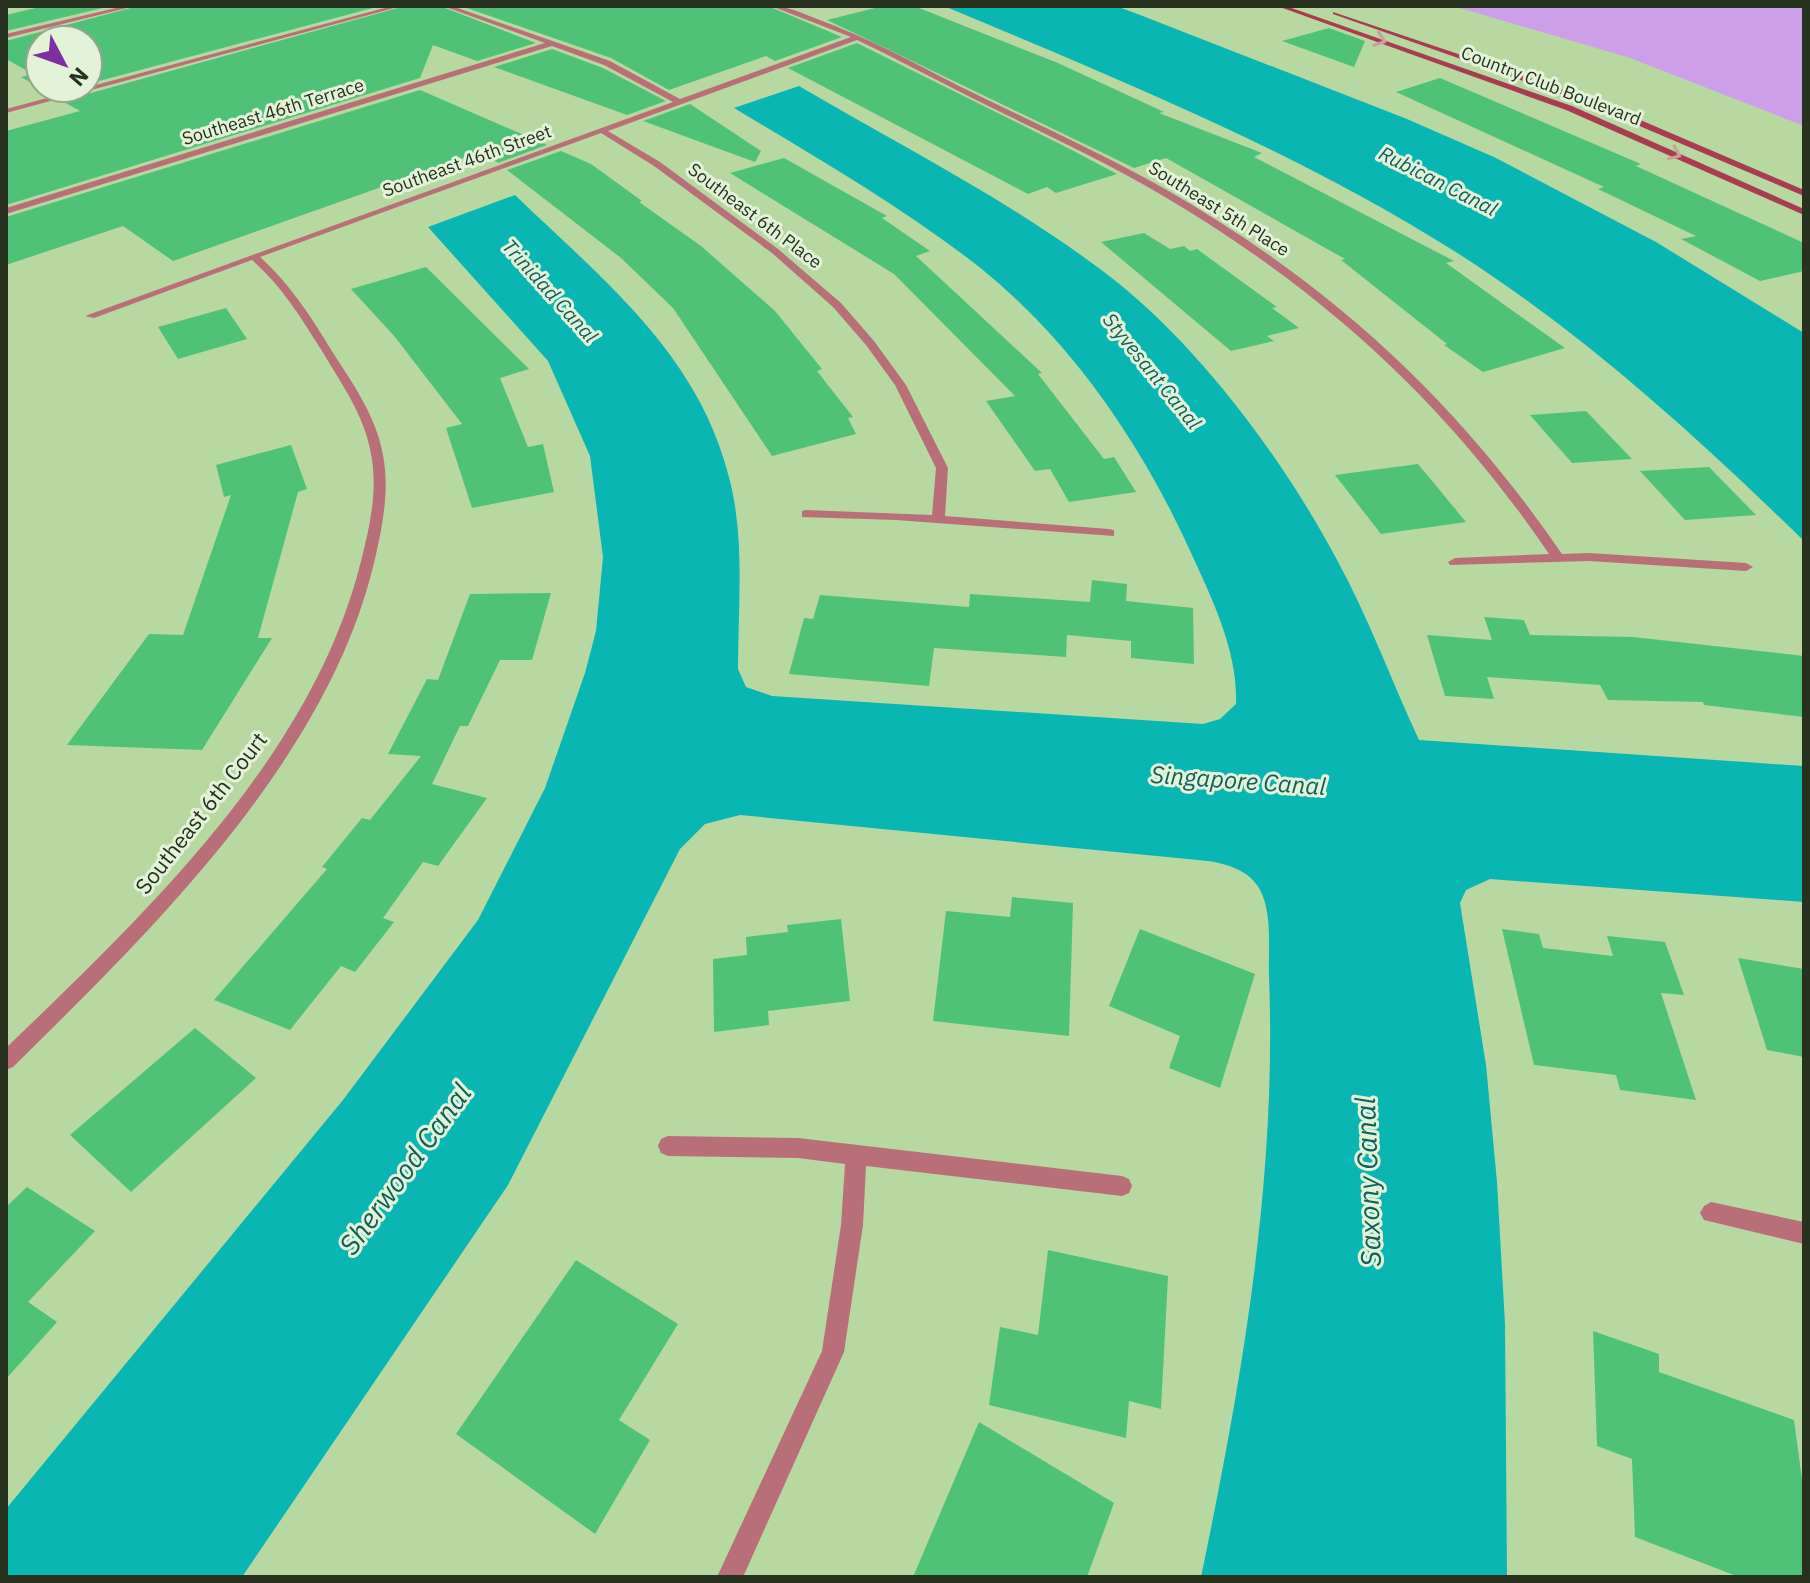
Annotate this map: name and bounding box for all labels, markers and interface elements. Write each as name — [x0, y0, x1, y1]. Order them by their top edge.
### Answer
north arrow — [24, 24, 104, 104]
one-way arrow — [1373, 30, 1387, 46]
street label: Country Club Boulevard — [1458, 41, 1644, 130]
text: N — [63, 62, 96, 93]
street label: Southeast 46th Terrace — [179, 73, 367, 150]
street label: Southeast 46th Street — [379, 119, 554, 202]
water label: Rubican Canal — [1375, 139, 1503, 222]
one-way arrow — [1667, 144, 1681, 160]
street label: Southeast 5th Place — [1145, 156, 1294, 261]
street label: Southeast 6th Place — [684, 158, 827, 274]
water label: Trinidad Canal — [497, 233, 605, 349]
water label: Styvesant Canal — [1097, 307, 1208, 435]
street label: Southeast 6th Court — [128, 726, 273, 900]
water label: Singapore Canal — [1149, 758, 1327, 802]
water label: Sherwood Canal — [330, 1075, 480, 1262]
water label: Saxony Canal — [1346, 1096, 1389, 1267]

